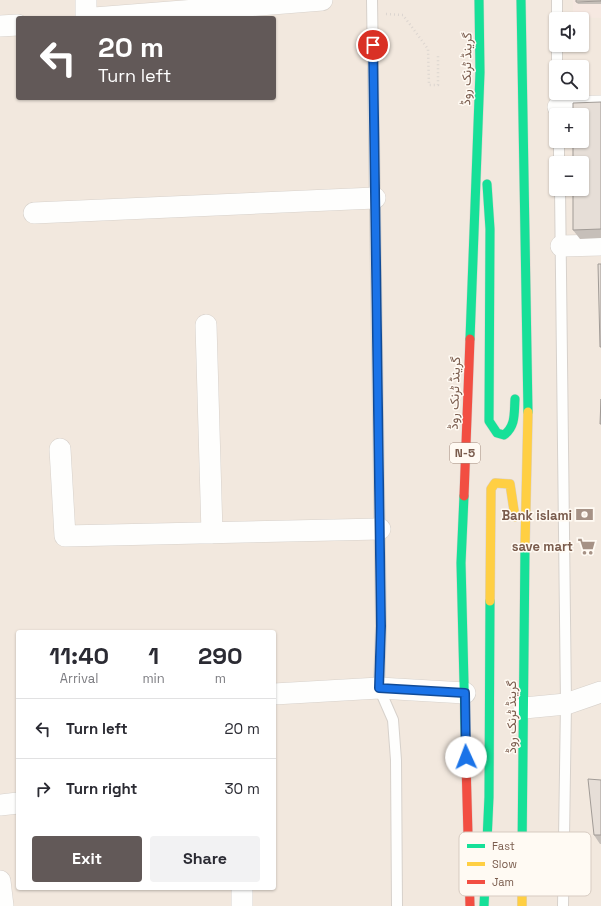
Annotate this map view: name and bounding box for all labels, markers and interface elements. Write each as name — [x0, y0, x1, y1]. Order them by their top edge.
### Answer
map controls — [549, 12, 589, 196]
button: sound — [549, 12, 589, 52]
pin — [356, 28, 390, 62]
text: 20 m — [98, 29, 164, 65]
icon: left — [32, 32, 84, 84]
street label: گرینڈ ٹرنک روڈ — [457, 32, 476, 106]
icon: arrive — [362, 34, 384, 56]
button: search — [549, 60, 589, 100]
text: Turn left — [98, 64, 171, 87]
button: + — [549, 108, 589, 148]
button: − — [549, 156, 589, 196]
street label: گرینڈ ٹرنک روڈ — [445, 356, 464, 430]
road number: N-5 — [450, 443, 480, 463]
bank icon: Bank islami — [575, 505, 595, 525]
place label: Bank islami — [501, 507, 572, 524]
supermarket icon: save mart — [576, 536, 596, 556]
place label: save mart — [512, 538, 573, 555]
text: 11:40 — [49, 640, 109, 671]
text: 1 — [148, 640, 159, 671]
text: 290 — [198, 640, 243, 671]
text: Arrival — [60, 670, 99, 687]
text: min — [142, 670, 165, 687]
text: m — [215, 670, 226, 687]
street label: گرینڈ ٹرنک روڈ — [503, 680, 520, 754]
icon: left — [32, 718, 54, 740]
text: Turn left — [66, 719, 128, 738]
text: 20 m — [225, 719, 260, 738]
position arrow — [445, 736, 487, 778]
icon: right — [32, 778, 54, 800]
text: Turn right — [66, 779, 137, 798]
text: 30 m — [225, 779, 260, 798]
legend — [459, 832, 591, 896]
button: Exit — [32, 836, 142, 882]
button: Share — [150, 836, 260, 882]
text: Fast — [492, 839, 515, 853]
text: Slow — [492, 857, 517, 871]
text: Jam — [492, 875, 514, 889]

